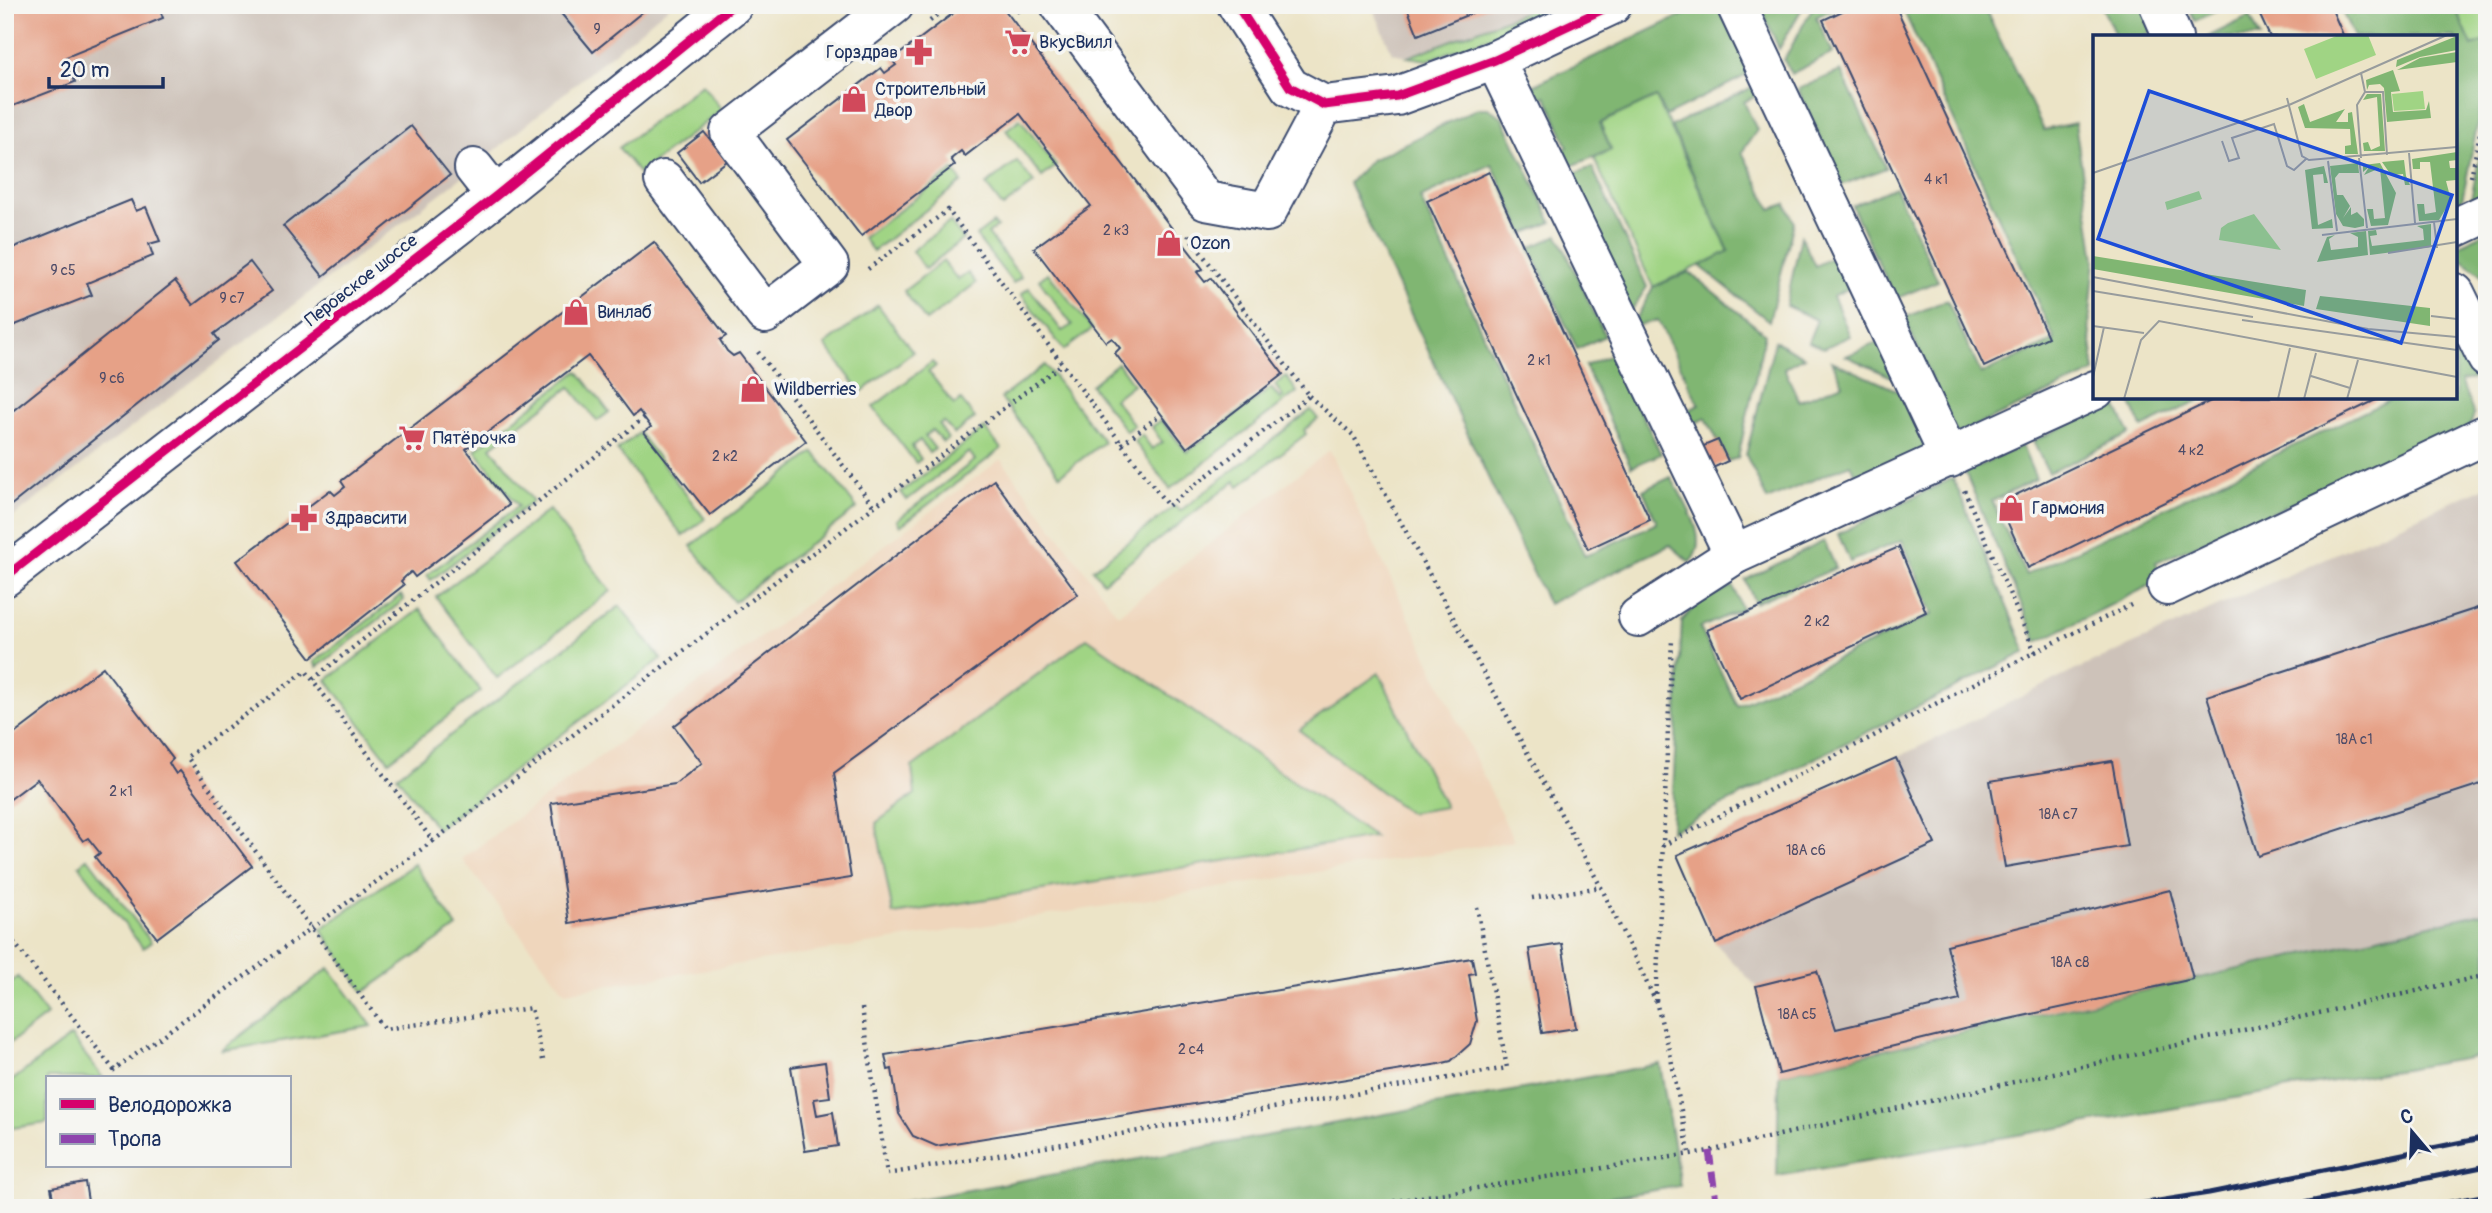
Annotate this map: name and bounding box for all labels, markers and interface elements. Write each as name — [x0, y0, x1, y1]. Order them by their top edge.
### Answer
house number: 9 — [593, 21, 601, 38]
supermarket icon: ВкусВилл — [1003, 27, 1033, 57]
place label: ВкусВилл — [1039, 31, 1112, 54]
inset map — [2093, 35, 2457, 399]
pharmacy icon: Горздрав — [904, 37, 934, 67]
place label: Горздрав — [826, 41, 898, 64]
scale bar — [49, 46, 163, 90]
text: 20 m — [60, 57, 109, 84]
place label: Строительный Двор — [874, 78, 986, 122]
shop icon: Строительный Двор — [839, 84, 869, 114]
house number: 4 к1 — [1924, 171, 1948, 188]
house number: 2 к3 — [1103, 222, 1129, 239]
shop icon: Ozon — [1154, 228, 1184, 258]
street label: Перовское шоссе — [300, 229, 423, 332]
place label: Ozon — [1190, 232, 1230, 255]
house number: 9 с5 — [51, 262, 75, 279]
house number: 9 с7 — [220, 290, 245, 307]
shop icon: Винлаб — [561, 297, 591, 327]
place label: Винлаб — [597, 301, 652, 324]
house number: 2 к1 — [1527, 352, 1551, 369]
house number: 9 с6 — [99, 370, 125, 387]
shop icon: Wildberries — [738, 374, 768, 404]
place label: Wildberries — [774, 378, 856, 401]
supermarket icon: Пятёрочка — [397, 423, 427, 453]
place label: Пятёрочка — [433, 427, 516, 450]
house number: 4 к2 — [2178, 442, 2204, 459]
house number: 2 к2 — [712, 448, 738, 465]
shop icon: Гармония — [1996, 493, 2026, 523]
place label: Гармония — [2032, 497, 2104, 520]
pharmacy icon: Здравсити — [289, 503, 319, 533]
place label: Здравсити — [325, 507, 407, 530]
house number: 2 к2 — [1804, 613, 1830, 630]
house number: 18А с1 — [2335, 731, 2373, 748]
house number: 2 к1 — [109, 783, 133, 800]
house number: 18А с7 — [2038, 806, 2078, 823]
house number: 18А с6 — [1786, 842, 1826, 859]
house number: 18А с8 — [2051, 954, 2089, 971]
house number: 18А с5 — [1777, 1006, 1817, 1023]
house number: 2 с4 — [1178, 1041, 1204, 1058]
legend — [46, 1076, 290, 1168]
text: Велодорожка — [108, 1092, 232, 1119]
north arrow — [2376, 1098, 2446, 1168]
text: С — [2397, 1104, 2416, 1130]
text: Тропа — [108, 1126, 161, 1153]

